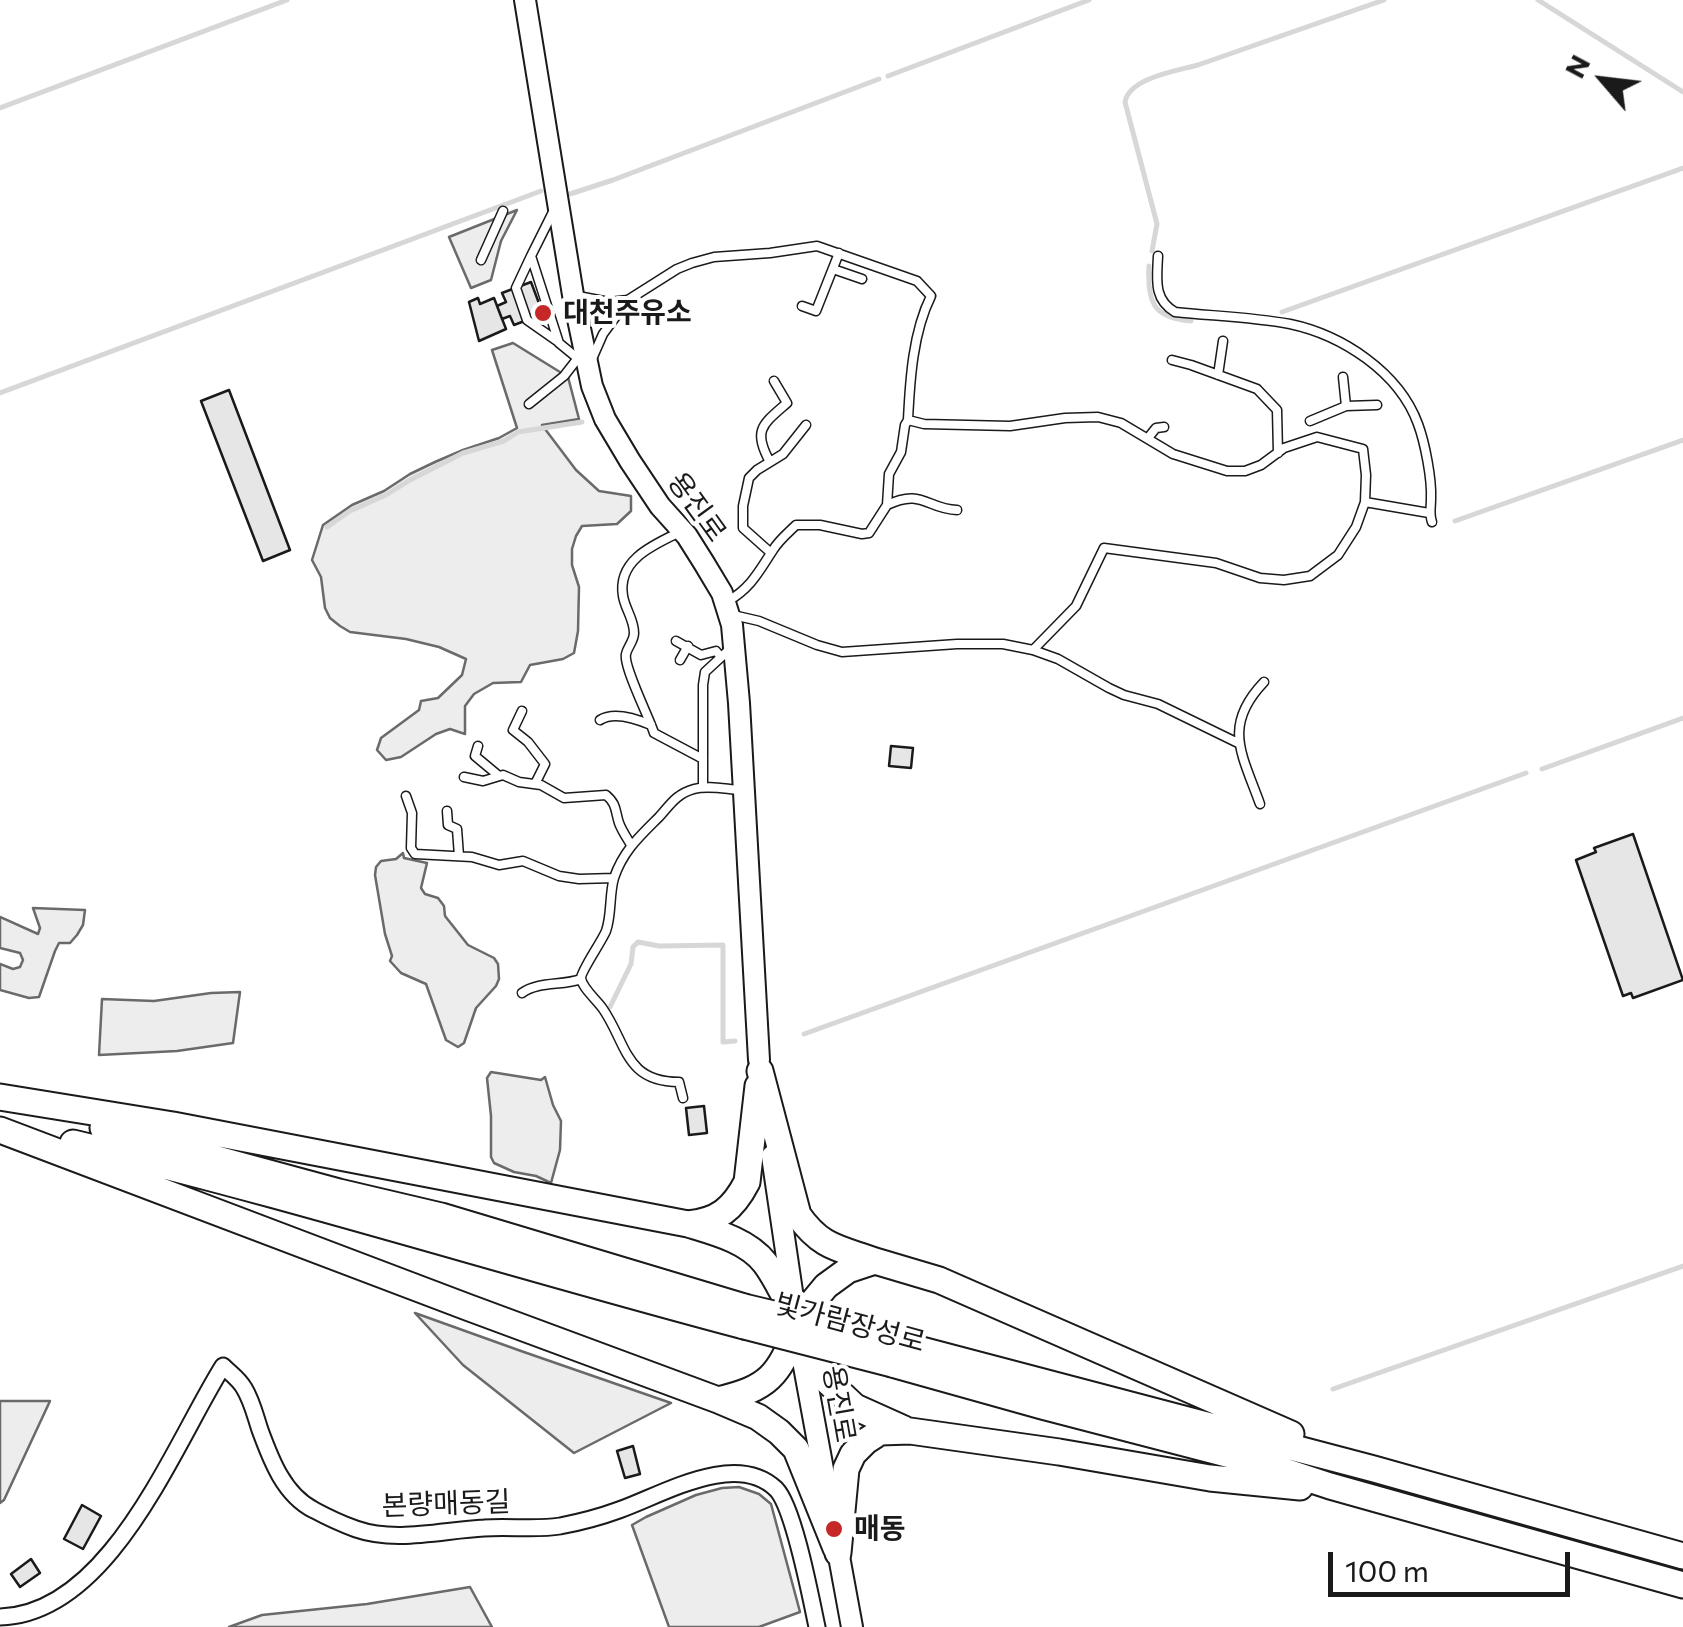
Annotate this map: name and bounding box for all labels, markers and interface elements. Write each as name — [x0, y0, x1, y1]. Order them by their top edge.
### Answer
north arrow — [1553, 30, 1653, 130]
text: N — [1557, 49, 1596, 83]
place label: 대천주유소 — [563, 296, 692, 330]
marker: 대천주유소 — [532, 302, 554, 324]
street label: 용진로 — [661, 466, 733, 548]
street label: 빛가람장성로 — [771, 1287, 929, 1359]
street label: 용진로 — [816, 1363, 862, 1445]
street label: 본량매동길 — [381, 1485, 511, 1523]
place label: 매동 — [854, 1512, 906, 1546]
marker: 매동 — [823, 1518, 845, 1540]
scale bar — [1333, 1532, 1576, 1594]
text: 100 m — [1345, 1551, 1429, 1588]

